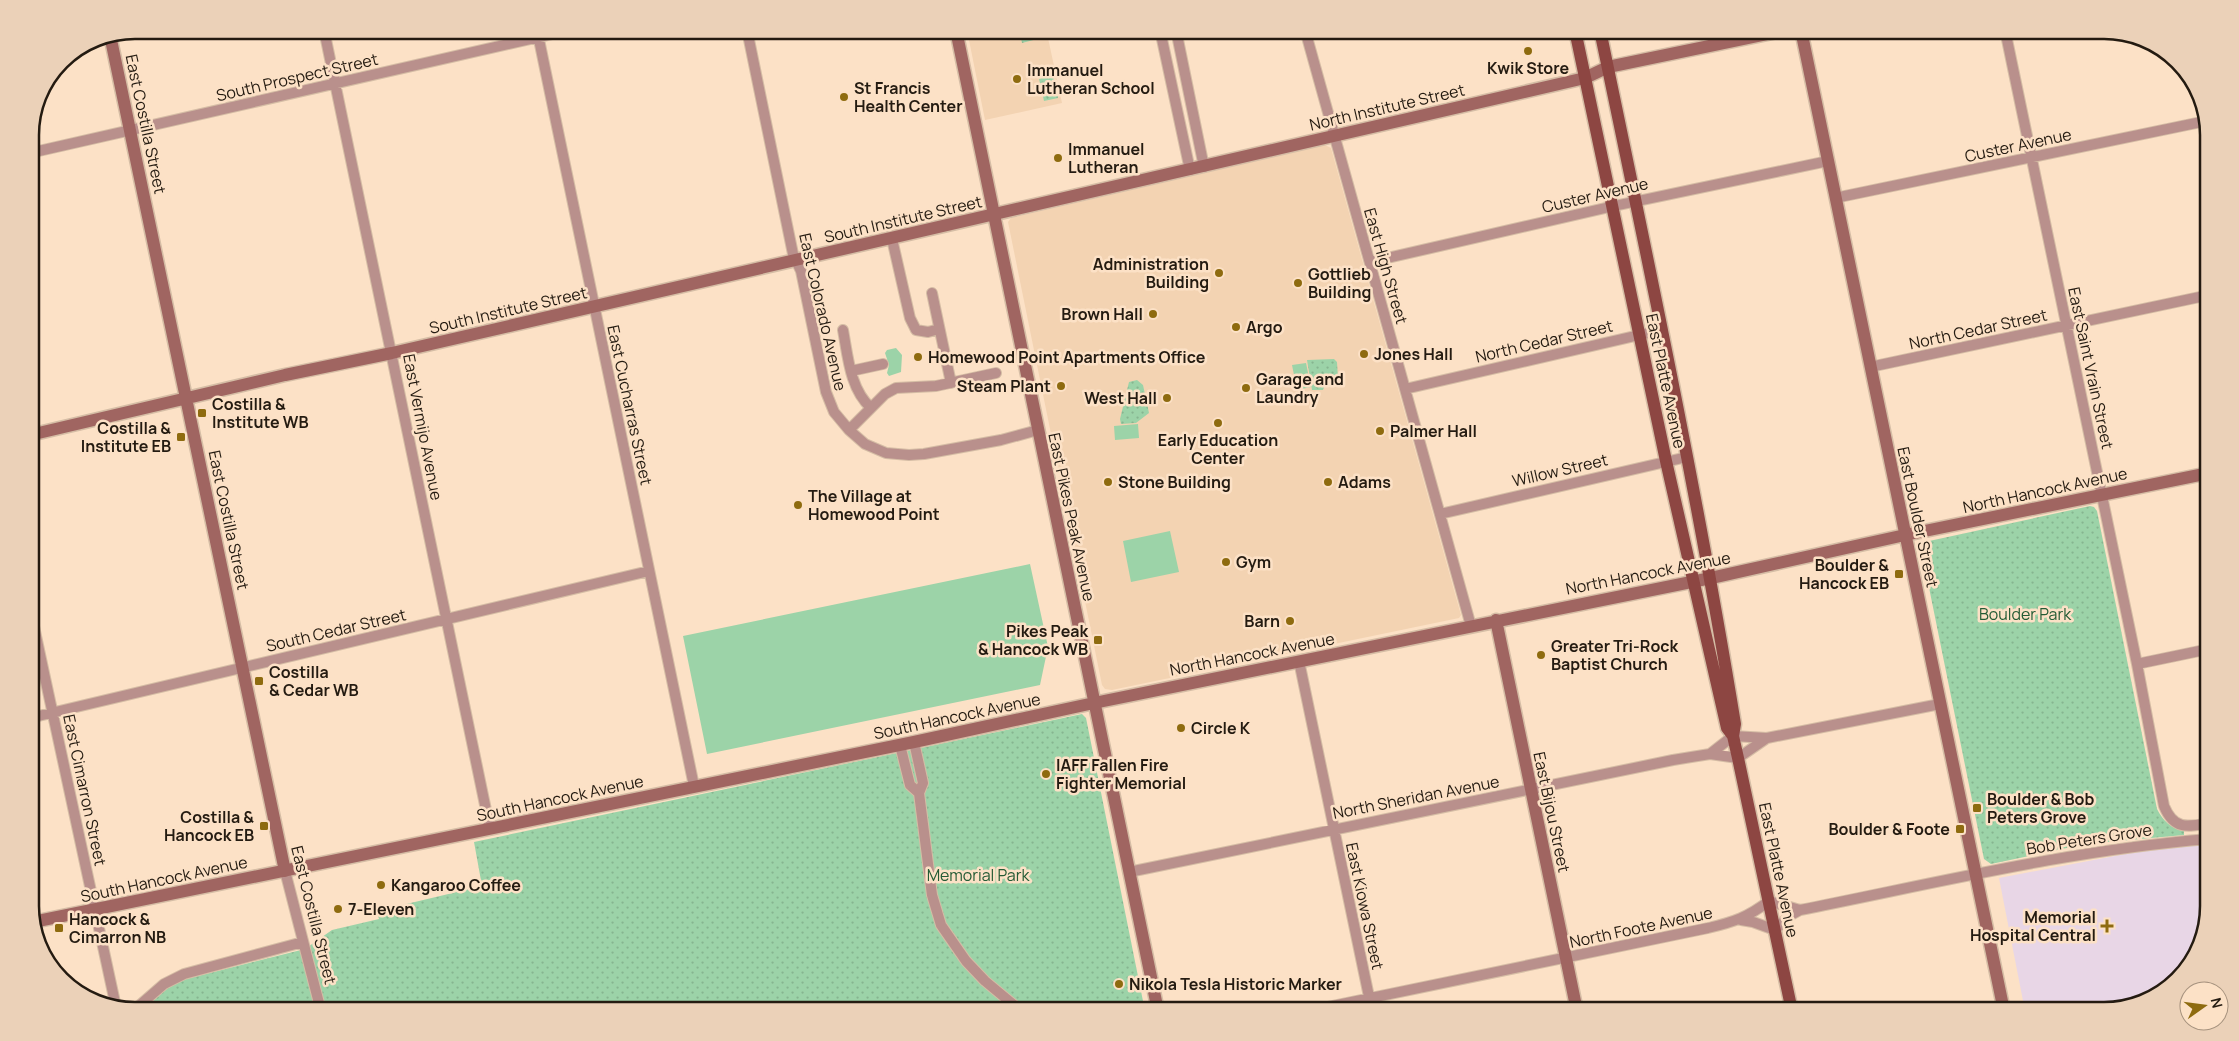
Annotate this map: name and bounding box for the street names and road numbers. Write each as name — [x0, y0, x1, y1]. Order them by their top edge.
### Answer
street label: South Prospect Street — [214, 48, 380, 106]
street label: East Costilla Street — [120, 52, 172, 196]
street label: North Institute Street — [1307, 78, 1467, 136]
street label: Custer Avenue — [1963, 123, 2073, 167]
street label: Custer Avenue — [1540, 172, 1650, 218]
street label: South Institute Street — [822, 190, 984, 248]
street label: East High Street — [1359, 205, 1413, 327]
street label: East Colorado Avenue — [794, 231, 852, 393]
street label: South Institute Street — [427, 281, 589, 339]
street label: East Saint Vrain Street — [2063, 285, 2119, 451]
street label: North Cedar Street — [1907, 304, 2049, 354]
street label: East Platte Avenue — [1641, 311, 1691, 451]
street label: North Cedar Street — [1473, 314, 1615, 368]
street label: East Cucharras Street — [602, 323, 658, 487]
street label: East Vermijo Avenue — [398, 352, 448, 502]
street label: East Pikes Peak Avenue — [1043, 431, 1101, 603]
street label: East Boulder Street — [1892, 445, 1944, 589]
street label: East Costilla Street — [203, 448, 255, 592]
street label: Willow Street — [1510, 448, 1610, 492]
street label: North Hancock Avenue — [1961, 462, 2129, 518]
street label: North Hancock Avenue — [1564, 546, 1732, 600]
street label: South Cedar Street — [264, 603, 408, 657]
street label: North Hancock Avenue — [1168, 627, 1336, 681]
street label: South Hancock Avenue — [872, 688, 1042, 744]
street label: East Cimarron Street — [58, 712, 112, 868]
street label: East Bijou Street — [1528, 750, 1576, 874]
street label: South Hancock Avenue — [475, 770, 645, 826]
street label: North Sheridan Avenue — [1331, 770, 1501, 824]
street label: East Platte Avenue — [1754, 800, 1804, 940]
street label: Bob Peters Grove — [2025, 818, 2153, 860]
street label: East Kiowa Street — [1341, 840, 1389, 972]
street label: East Costilla Street — [286, 843, 342, 987]
street label: South Hancock Avenue — [79, 851, 249, 907]
street label: North Foote Avenue — [1568, 901, 1714, 953]

